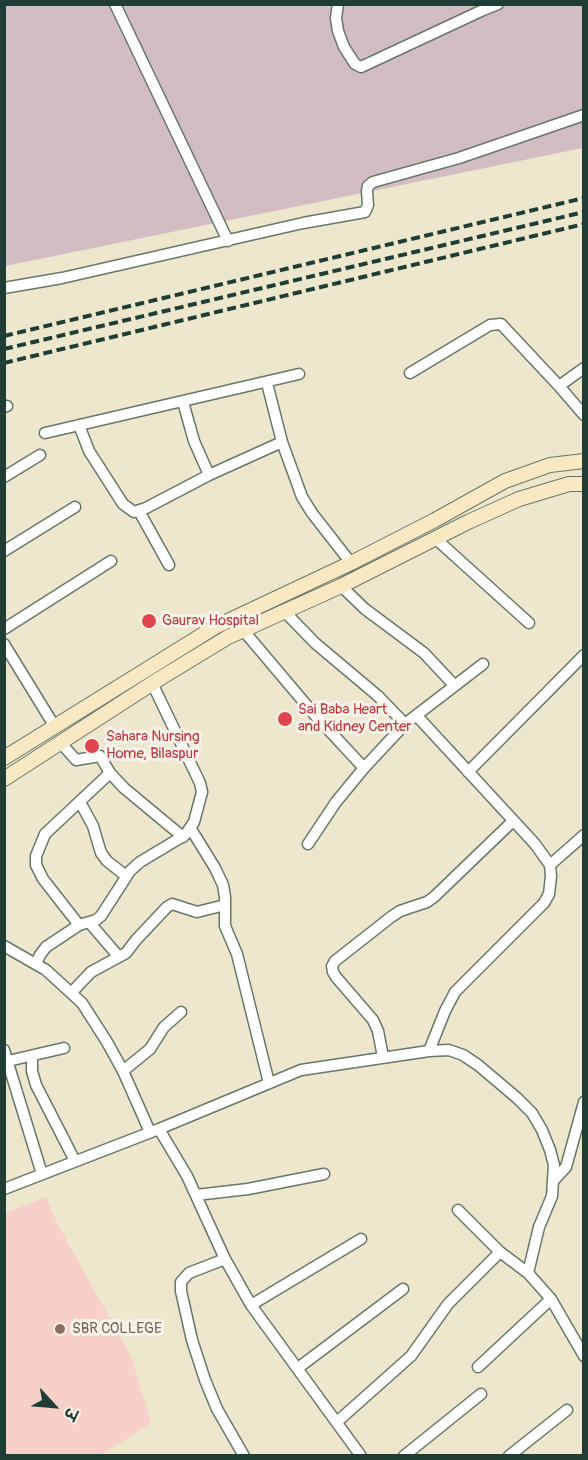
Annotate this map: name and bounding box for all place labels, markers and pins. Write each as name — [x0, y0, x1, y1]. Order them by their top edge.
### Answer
marker: Gaurav Hospital — [140, 612, 158, 630]
place label: Gaurav Hospital — [162, 612, 259, 630]
place label: Sai Baba Heart and Kidney Center — [298, 701, 412, 736]
marker: Sai Baba Heart and Kidney Center — [276, 710, 294, 728]
place label: Sahara Nursing Home, Bilaspur — [106, 728, 200, 763]
marker: Sahara Nursing Home, Bilaspur — [83, 737, 101, 755]
place label: SBR COLLEGE — [72, 1320, 162, 1338]
marker: SBR COLLEGE — [53, 1322, 67, 1336]

